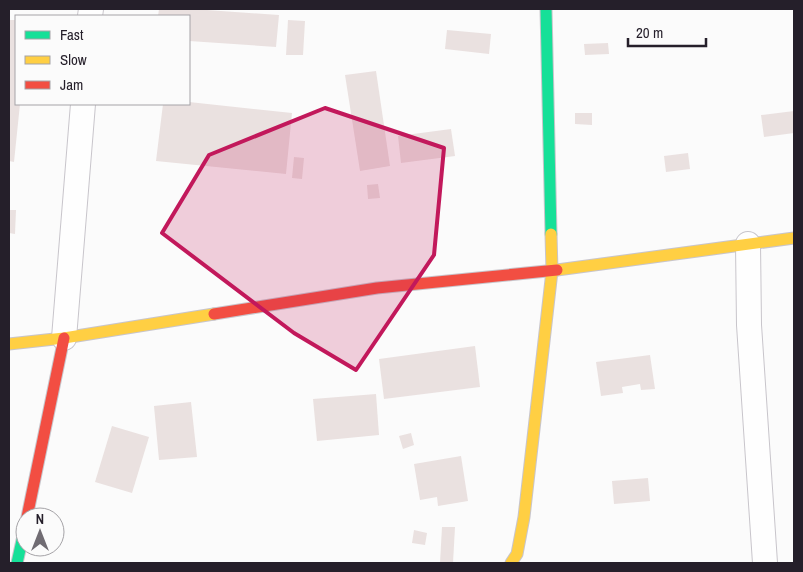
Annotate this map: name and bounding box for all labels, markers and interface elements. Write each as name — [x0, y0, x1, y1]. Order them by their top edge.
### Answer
legend — [15, 15, 190, 105]
scale bar — [628, 15, 706, 47]
text: 20 m — [636, 22, 663, 43]
text: Fast — [60, 24, 84, 45]
text: Slow — [60, 49, 87, 70]
text: Jam — [60, 74, 83, 95]
north arrow — [15, 507, 65, 557]
text: N — [36, 510, 44, 528]

